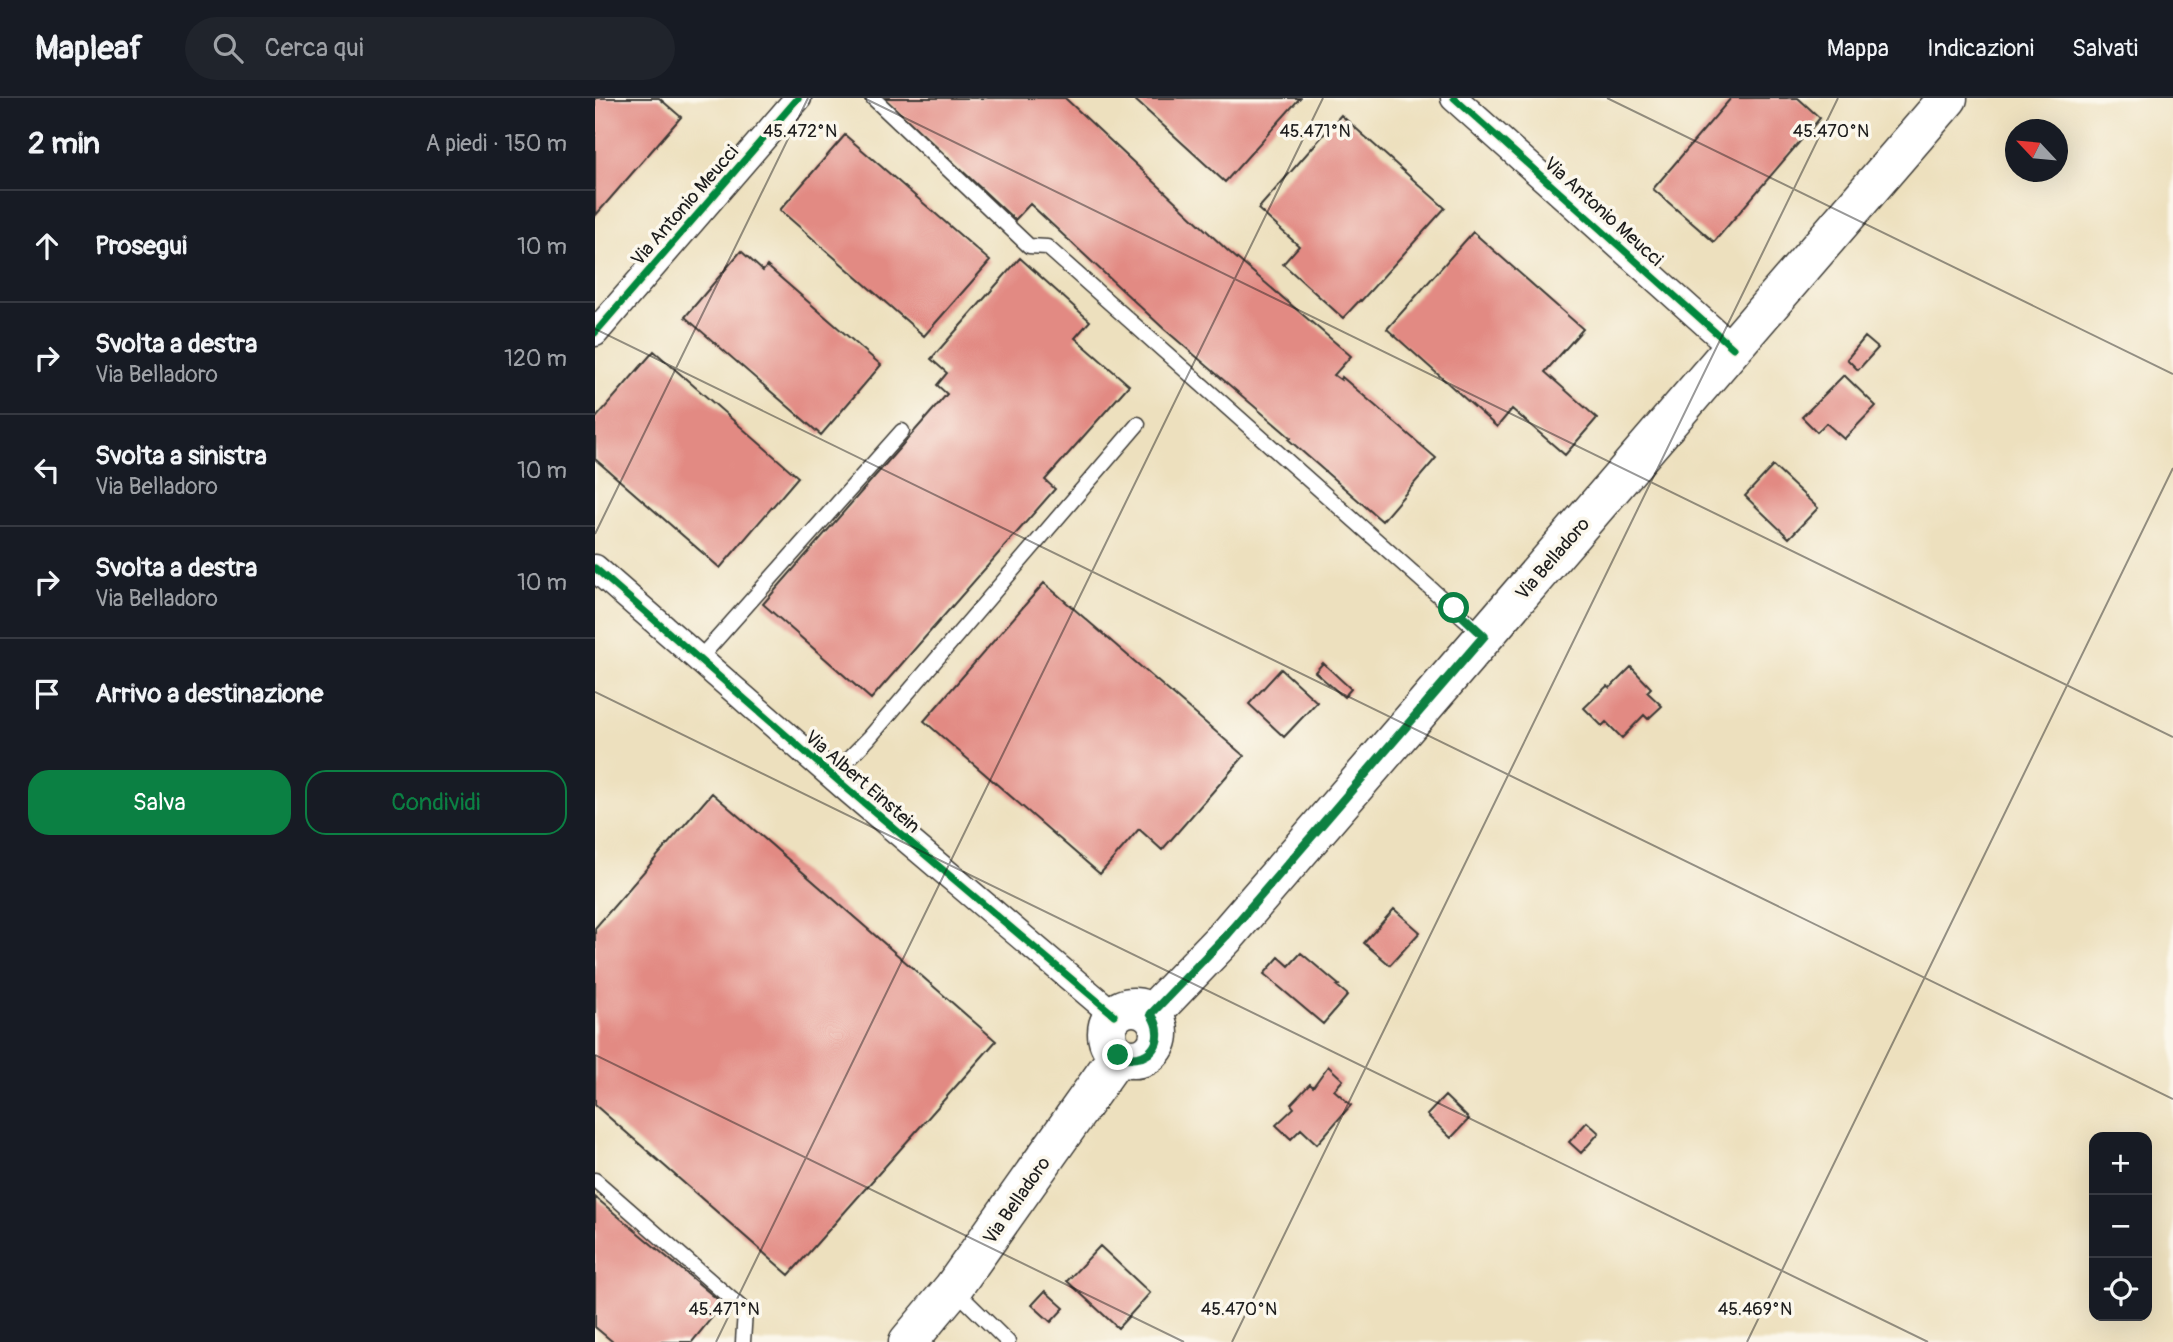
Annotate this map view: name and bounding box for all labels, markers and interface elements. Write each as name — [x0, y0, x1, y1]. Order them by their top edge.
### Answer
search box — [185, 17, 675, 80]
text: Mapleaf — [35, 28, 143, 69]
icon: search — [209, 29, 247, 67]
text: Cerca qui — [265, 32, 364, 64]
text: Mappa — [1827, 34, 1889, 63]
text: Indicazioni — [1927, 34, 2034, 63]
text: Salvati — [2072, 34, 2138, 63]
north arrow — [2005, 119, 2068, 182]
text: 45.472°N — [763, 120, 837, 143]
text: 45.471°N — [1279, 120, 1351, 143]
text: 45.470°N — [1793, 120, 1869, 143]
text: 2 min — [28, 125, 100, 162]
text: A piedi · 150 m — [425, 129, 567, 158]
street label: Via Antonio Meucci — [626, 140, 744, 271]
street label: Via Antonio Meucci — [1539, 152, 1668, 272]
icon: ahead — [28, 227, 66, 265]
text: Prosegui — [95, 230, 187, 262]
text: 10 m — [517, 232, 567, 261]
text: Svolta a destra — [95, 328, 257, 360]
icon: right — [28, 339, 66, 377]
text: 120 m — [504, 344, 567, 373]
text: Via Belladoro — [95, 360, 218, 389]
text: Svolta a sinistra — [95, 440, 267, 472]
icon: left — [28, 451, 66, 489]
text: 10 m — [517, 456, 567, 485]
text: Via Belladoro — [95, 472, 218, 501]
street label: Via Belladoro — [1510, 512, 1595, 605]
text: Svolta a destra — [95, 552, 257, 584]
icon: right — [28, 563, 66, 601]
text: 10 m — [517, 568, 567, 597]
text: Via Belladoro — [95, 584, 218, 613]
route start — [1438, 592, 1469, 623]
icon: arrive — [28, 675, 66, 713]
text: Arrivo a destinazione — [95, 678, 323, 710]
street label: Via Albert Einstein — [800, 725, 925, 838]
button: Salva — [28, 770, 291, 835]
button: Condividi — [305, 770, 567, 835]
route end — [1102, 1039, 1133, 1070]
map controls — [2089, 1132, 2152, 1321]
button: + — [2089, 1132, 2152, 1195]
street label: Via Belladoro — [978, 1152, 1056, 1249]
button: − — [2089, 1195, 2152, 1258]
button: locate — [2089, 1258, 2152, 1321]
text: 45.471°N — [688, 1298, 760, 1321]
text: 45.470°N — [1201, 1298, 1277, 1321]
text: 45.469°N — [1718, 1298, 1792, 1321]

